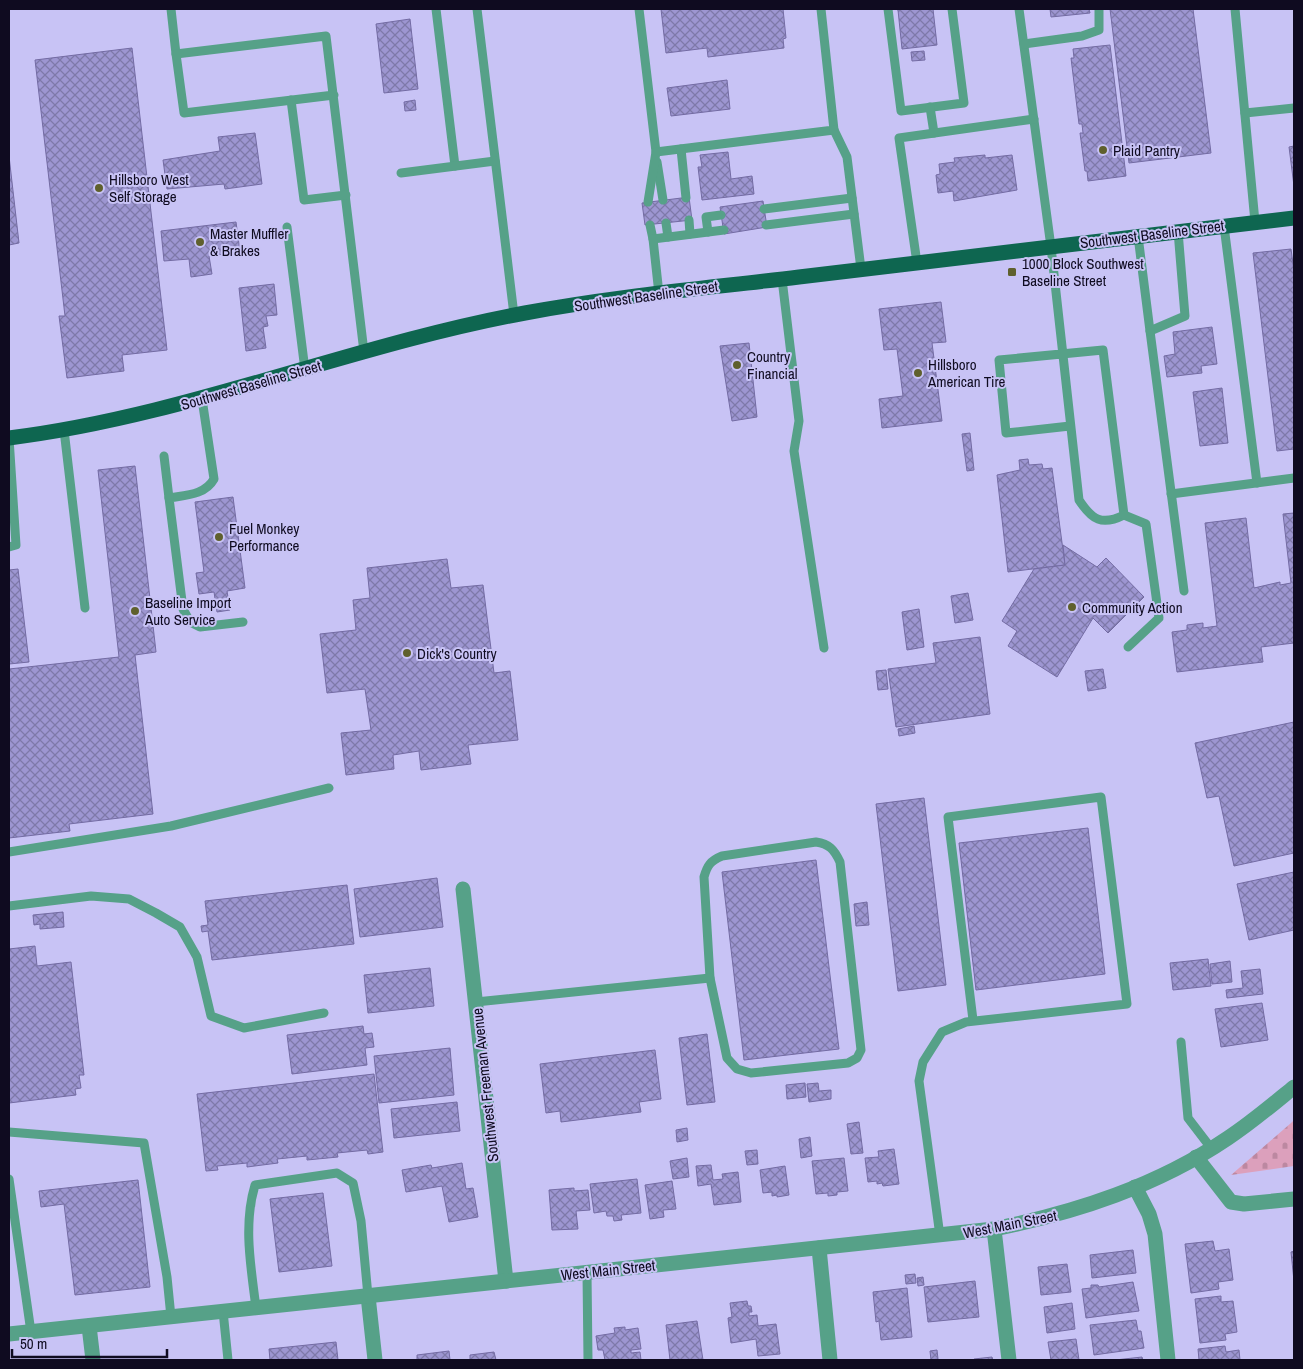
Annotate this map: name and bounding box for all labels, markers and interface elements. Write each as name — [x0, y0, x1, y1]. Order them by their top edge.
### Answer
place label: Plaid Pantry — [1113, 140, 1181, 161]
marker: Plaid Pantry — [1097, 144, 1109, 156]
place label: Hillsboro West Self Storage — [109, 169, 189, 207]
marker: Hillsboro West Self Storage — [93, 182, 105, 194]
street label: Southwest Baseline Street — [1079, 215, 1226, 253]
place label: Master Muffler & Brakes — [210, 223, 288, 261]
marker: Master Muffler & Brakes — [194, 236, 206, 248]
place label: 1000 Block Southwest Baseline Street — [1022, 253, 1144, 291]
marker: 1000 Block Southwest Baseline Street — [1006, 266, 1018, 278]
street label: Southwest Baseline Street — [573, 275, 720, 316]
place label: Country Financial — [747, 346, 798, 384]
place label: Hillsboro American Tire — [927, 354, 1006, 392]
street label: Southwest Baseline Street — [178, 355, 324, 415]
marker: Country Financial — [731, 359, 743, 371]
marker: Hillsboro American Tire — [912, 367, 924, 379]
place label: Fuel Monkey Performance — [229, 518, 300, 556]
marker: Fuel Monkey Performance — [213, 531, 225, 543]
place label: Baseline Import Auto Service — [144, 592, 232, 630]
place label: Community Action — [1082, 597, 1183, 618]
marker: Community Action — [1066, 601, 1078, 613]
marker: Baseline Import Auto Service — [129, 605, 141, 617]
place label: Dick's Country — [417, 643, 497, 664]
marker: Dick's Country — [401, 647, 413, 659]
street label: Southwest Freeman Avenue — [466, 1007, 504, 1163]
street label: West Main Street — [961, 1205, 1059, 1243]
street label: West Main Street — [560, 1255, 657, 1285]
scale bar — [12, 1326, 168, 1358]
text: 50 m — [20, 1333, 47, 1354]

